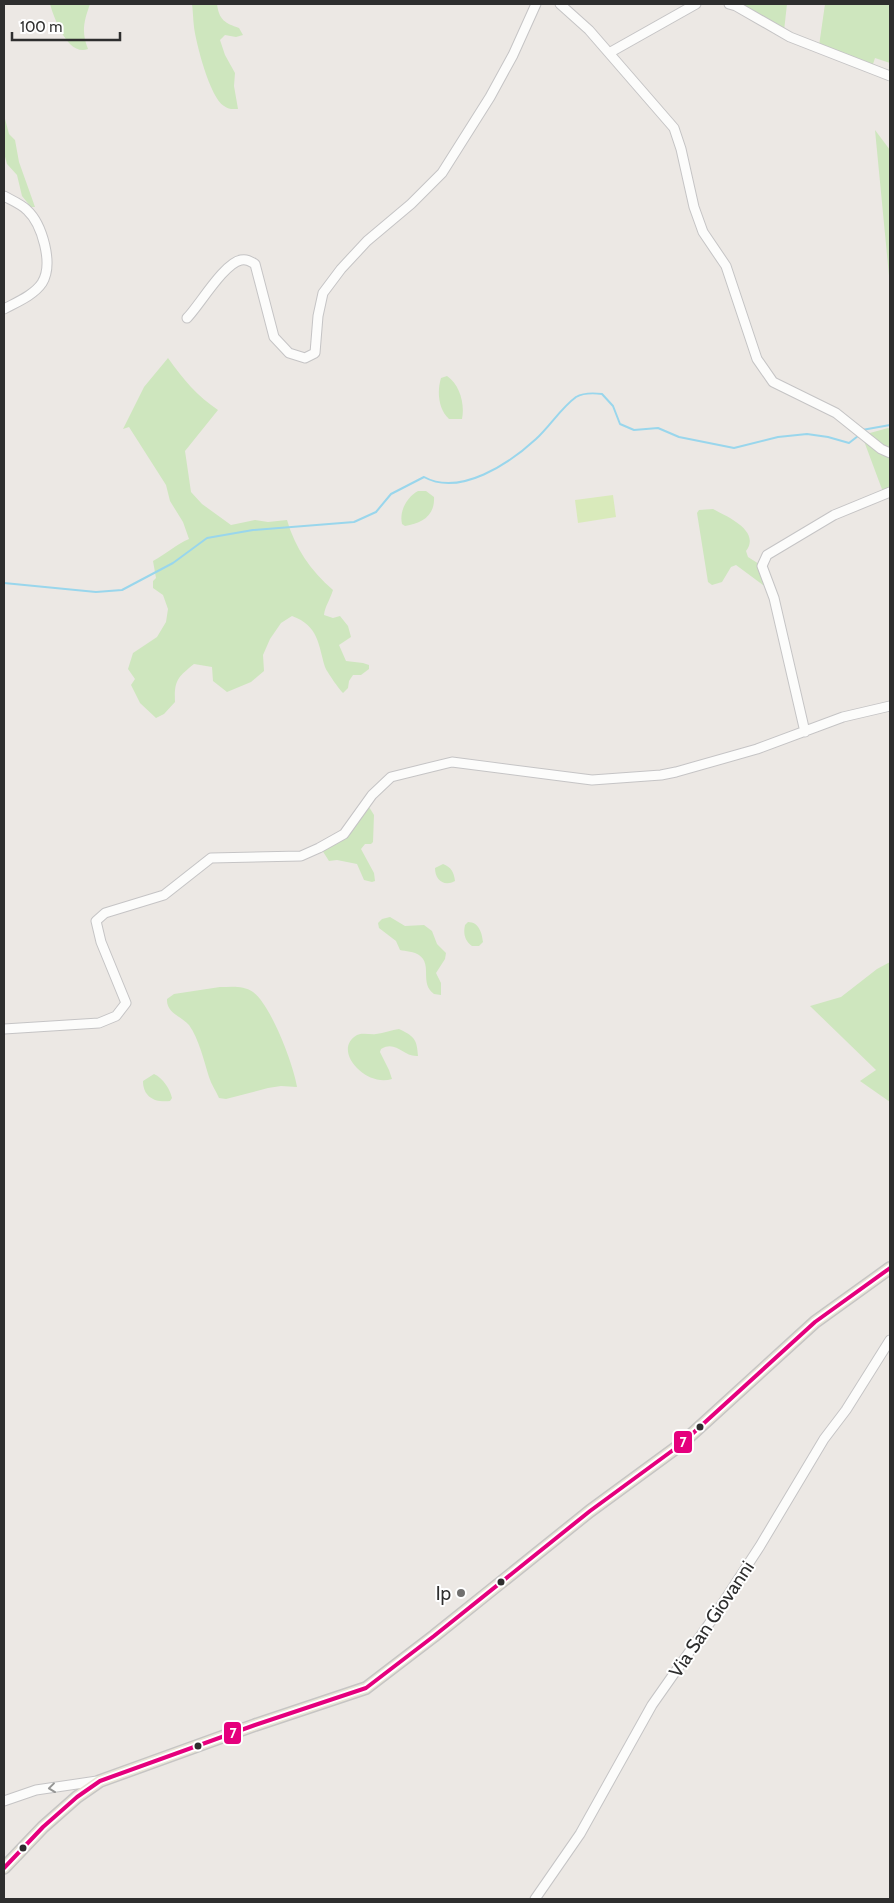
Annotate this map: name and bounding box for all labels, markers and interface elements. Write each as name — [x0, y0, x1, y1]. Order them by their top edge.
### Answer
scale bar — [12, 10, 120, 42]
text: 100 m — [20, 18, 62, 36]
unlabelled marker — [695, 1422, 705, 1432]
line badge: 7 — [673, 1430, 693, 1454]
text: 7 — [679, 1433, 687, 1451]
street label: Via San Giovanni — [664, 1557, 759, 1682]
unlabelled marker — [496, 1577, 506, 1587]
place label: Ip — [436, 1582, 451, 1605]
marker: Ip — [455, 1587, 467, 1599]
line badge: 7 — [223, 1721, 242, 1745]
text: 7 — [229, 1724, 237, 1742]
unlabelled marker — [193, 1741, 203, 1751]
one-way arrow — [47, 1782, 55, 1793]
unlabelled marker — [18, 1843, 28, 1853]

